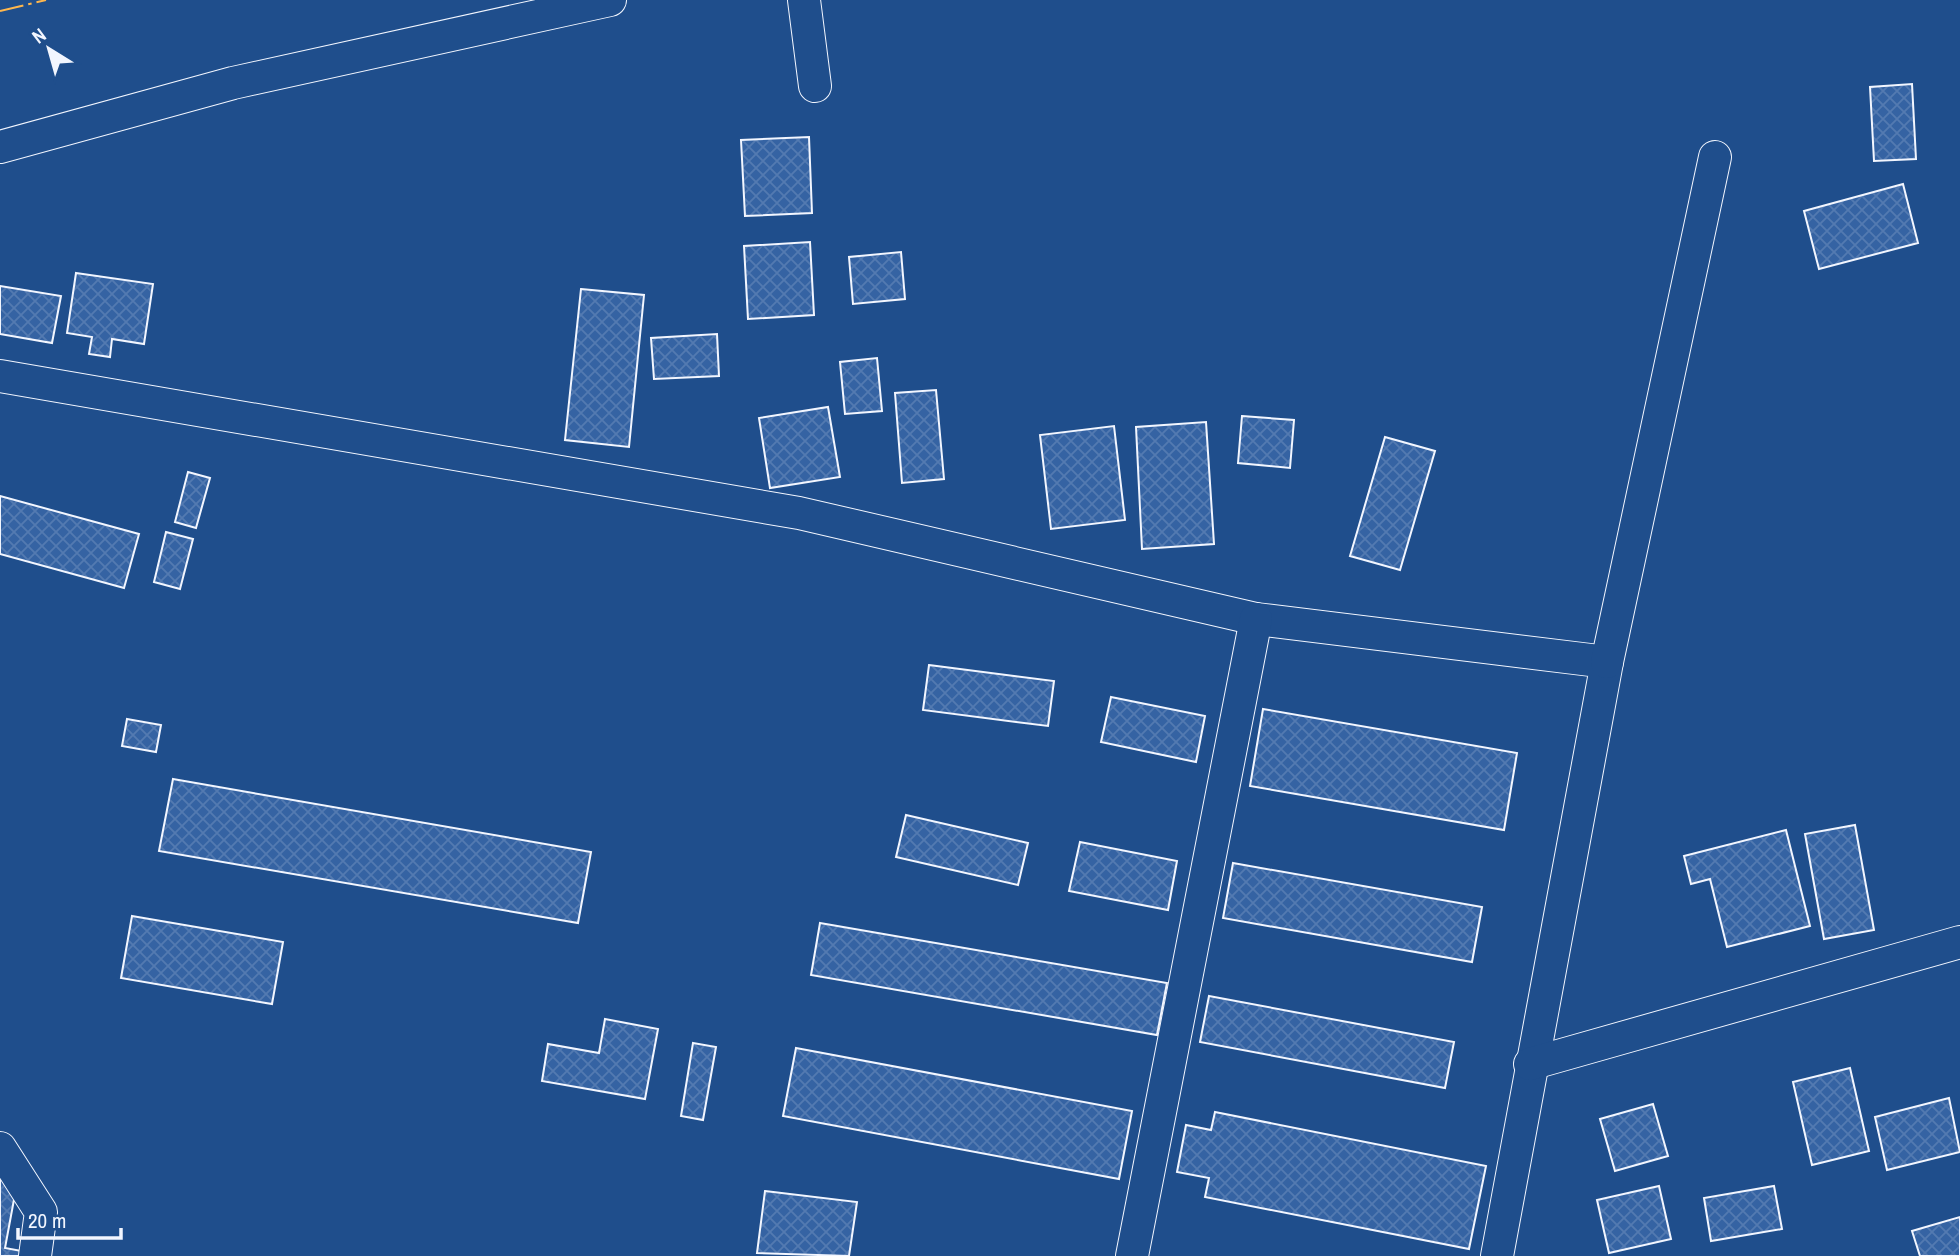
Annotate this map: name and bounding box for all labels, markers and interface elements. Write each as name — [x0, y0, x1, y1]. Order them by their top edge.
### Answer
north arrow — [14, 14, 84, 84]
text: N — [26, 22, 51, 49]
scale bar — [18, 1196, 121, 1240]
text: 20 m — [28, 1206, 66, 1235]

